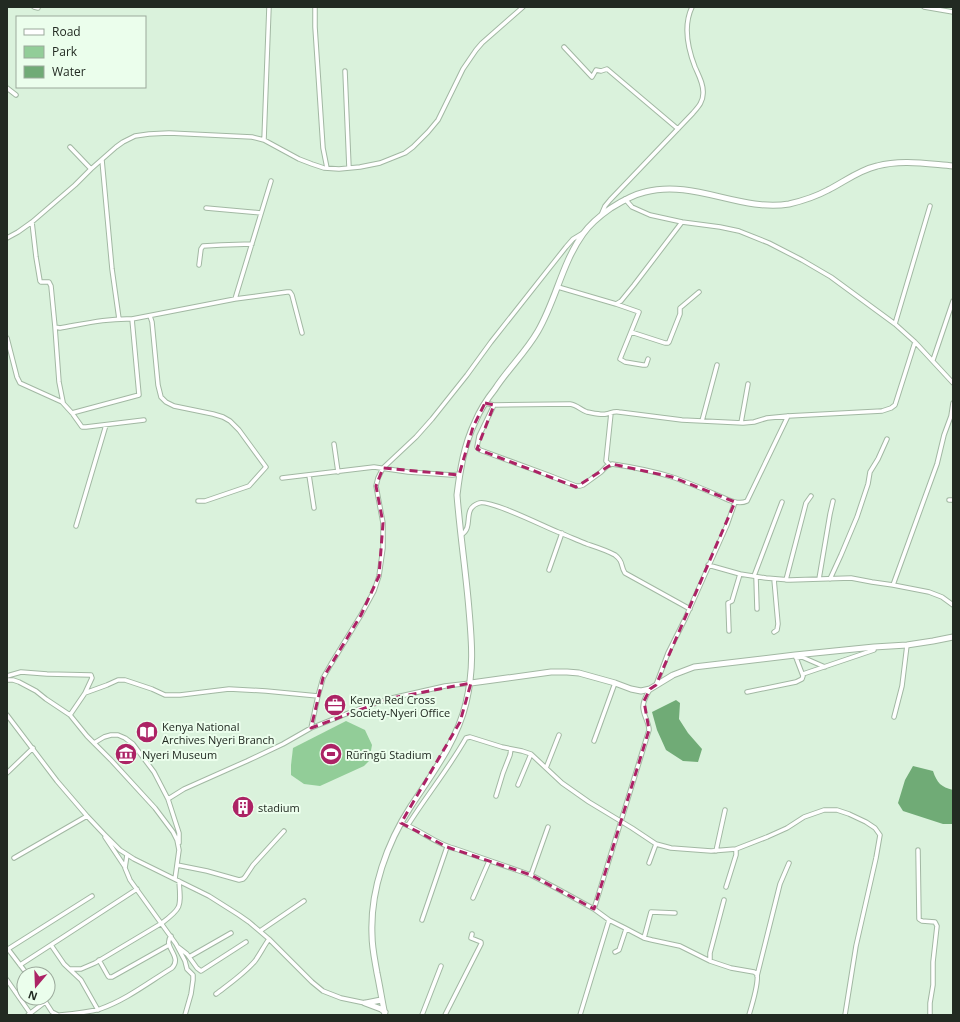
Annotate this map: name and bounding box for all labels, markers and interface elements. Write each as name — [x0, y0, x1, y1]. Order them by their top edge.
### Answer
legend — [16, 16, 146, 88]
text: Road — [52, 23, 81, 40]
text: Park — [52, 43, 78, 60]
text: Water — [52, 63, 86, 80]
office icon: Kenya Red Cross Society-Nyeri Office — [322, 692, 348, 718]
place label: Kenya Red Cross Society-Nyeri Office — [350, 692, 450, 720]
library icon: Kenya National Archives Nyeri Branch — [134, 719, 160, 745]
place label: Kenya National Archives Nyeri Branch — [162, 719, 275, 747]
museum icon: Nyeri Museum — [113, 741, 139, 767]
sports icon: Rũrĩngũ Stadium — [318, 741, 344, 767]
place label: Nyeri Museum — [142, 747, 217, 762]
place label: Rũrĩngũ Stadium — [346, 747, 432, 762]
building icon: stadium — [230, 794, 256, 820]
place label: stadium — [258, 800, 300, 815]
north arrow — [16, 966, 56, 1006]
text: N — [26, 987, 39, 1004]

